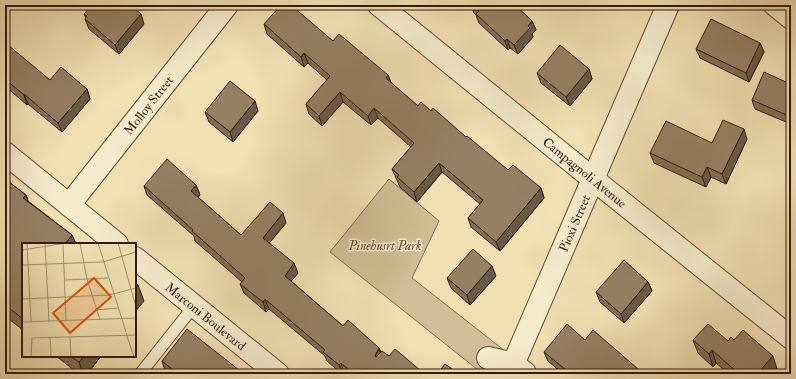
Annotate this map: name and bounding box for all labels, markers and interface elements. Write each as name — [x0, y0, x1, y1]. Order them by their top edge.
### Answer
street label: Molloy Street — [121, 73, 178, 139]
street label: Campagnoli Avenue — [539, 134, 630, 213]
street label: Pioxi Street — [556, 192, 594, 254]
park label: Pinehusrt Park — [348, 238, 421, 254]
inset map — [22, 243, 136, 357]
street label: Marconi Boulevard — [162, 279, 249, 355]

